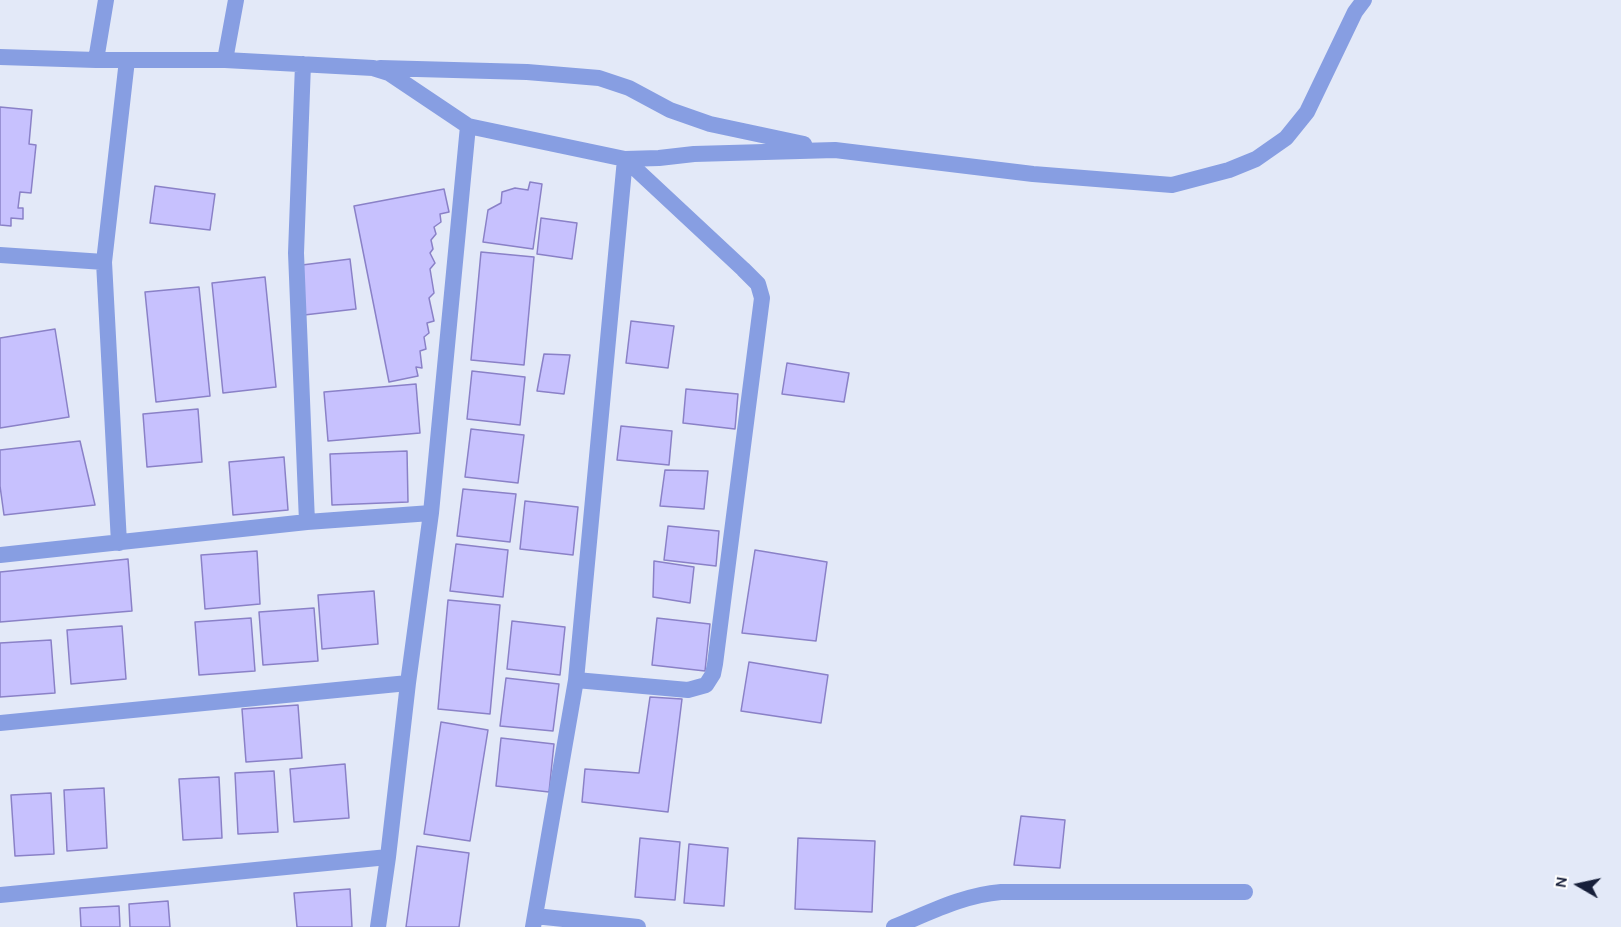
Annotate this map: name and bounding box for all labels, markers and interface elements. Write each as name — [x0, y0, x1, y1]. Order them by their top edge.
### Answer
north arrow — [1549, 855, 1609, 915]
text: N — [1550, 875, 1571, 889]

